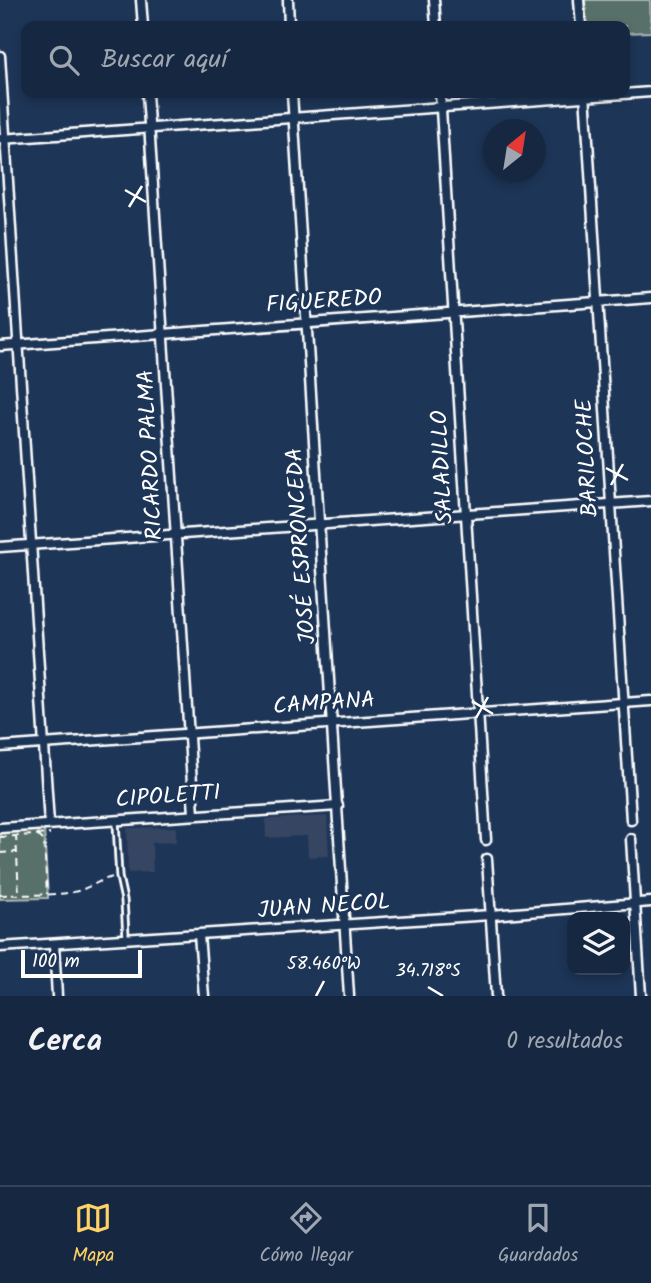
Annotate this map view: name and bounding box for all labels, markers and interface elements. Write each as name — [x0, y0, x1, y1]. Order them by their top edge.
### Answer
search box — [21, 21, 630, 98]
text: Buscar aquí — [101, 39, 227, 81]
icon: search — [45, 41, 83, 79]
north arrow — [483, 119, 546, 182]
street label: FIGUEREDO — [265, 280, 383, 324]
street label: RICARDO PALMA — [129, 369, 173, 541]
street label: BARILOCHE — [567, 397, 609, 518]
street label: SALADILLO — [422, 409, 464, 525]
street label: JOSÉ ESPRONCEDA — [277, 446, 327, 646]
street label: CAMPANA — [272, 682, 376, 726]
street label: CIPOLETTI — [114, 775, 222, 819]
street label: JUAN NECOL — [257, 884, 391, 930]
map controls — [567, 912, 630, 975]
button: layers — [567, 912, 630, 975]
scale bar — [21, 947, 142, 979]
text: 100 m — [32, 947, 80, 977]
text: 58.460°W — [287, 950, 361, 979]
text: 34.718°S — [396, 957, 461, 986]
text: Cerca — [28, 1018, 102, 1066]
text: 0 resultados — [506, 1024, 623, 1060]
tab: Mapa — [73, 1199, 114, 1271]
tab: Cómo llegar — [259, 1199, 353, 1271]
tab: Guardados — [498, 1199, 578, 1271]

